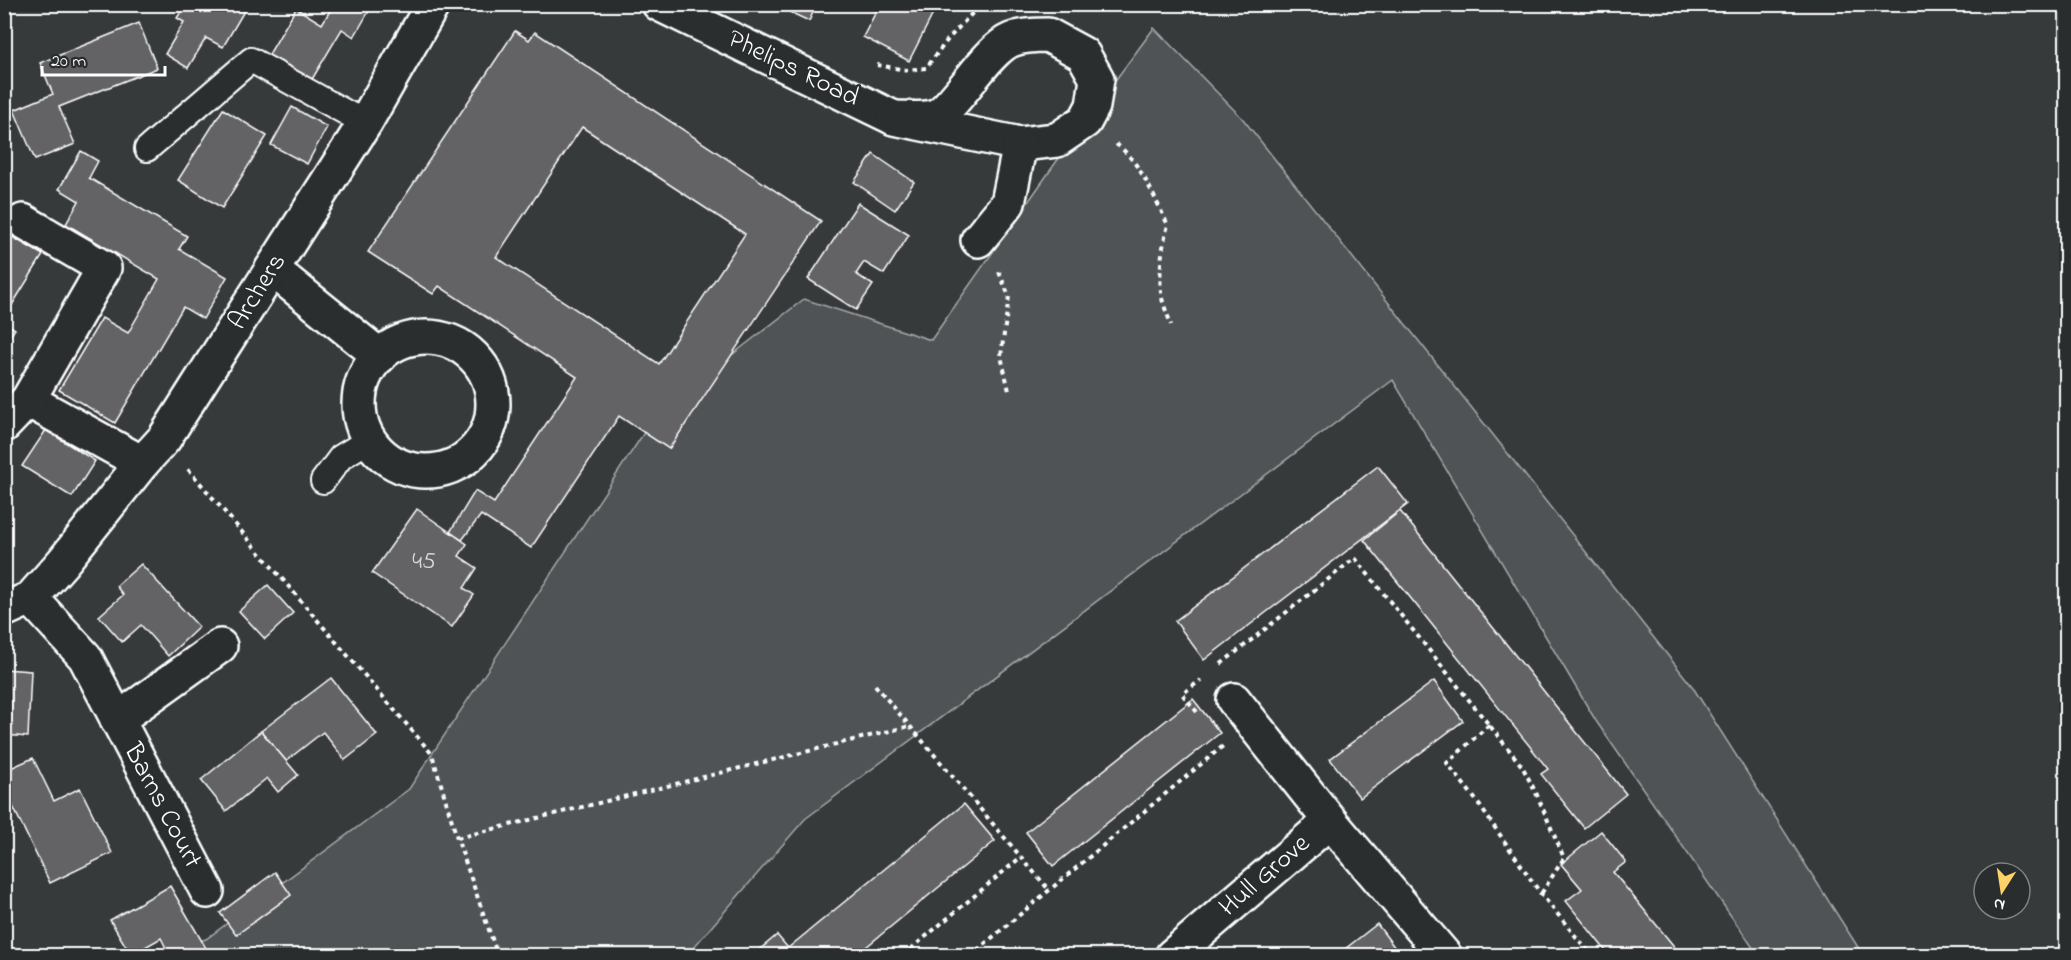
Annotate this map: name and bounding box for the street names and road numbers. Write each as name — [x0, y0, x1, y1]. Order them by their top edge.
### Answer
street label: Phelips Road — [721, 20, 865, 118]
street label: Archers — [219, 246, 297, 338]
street label: Barns Court — [112, 736, 211, 875]
street label: Hull Grove — [1211, 825, 1320, 927]

